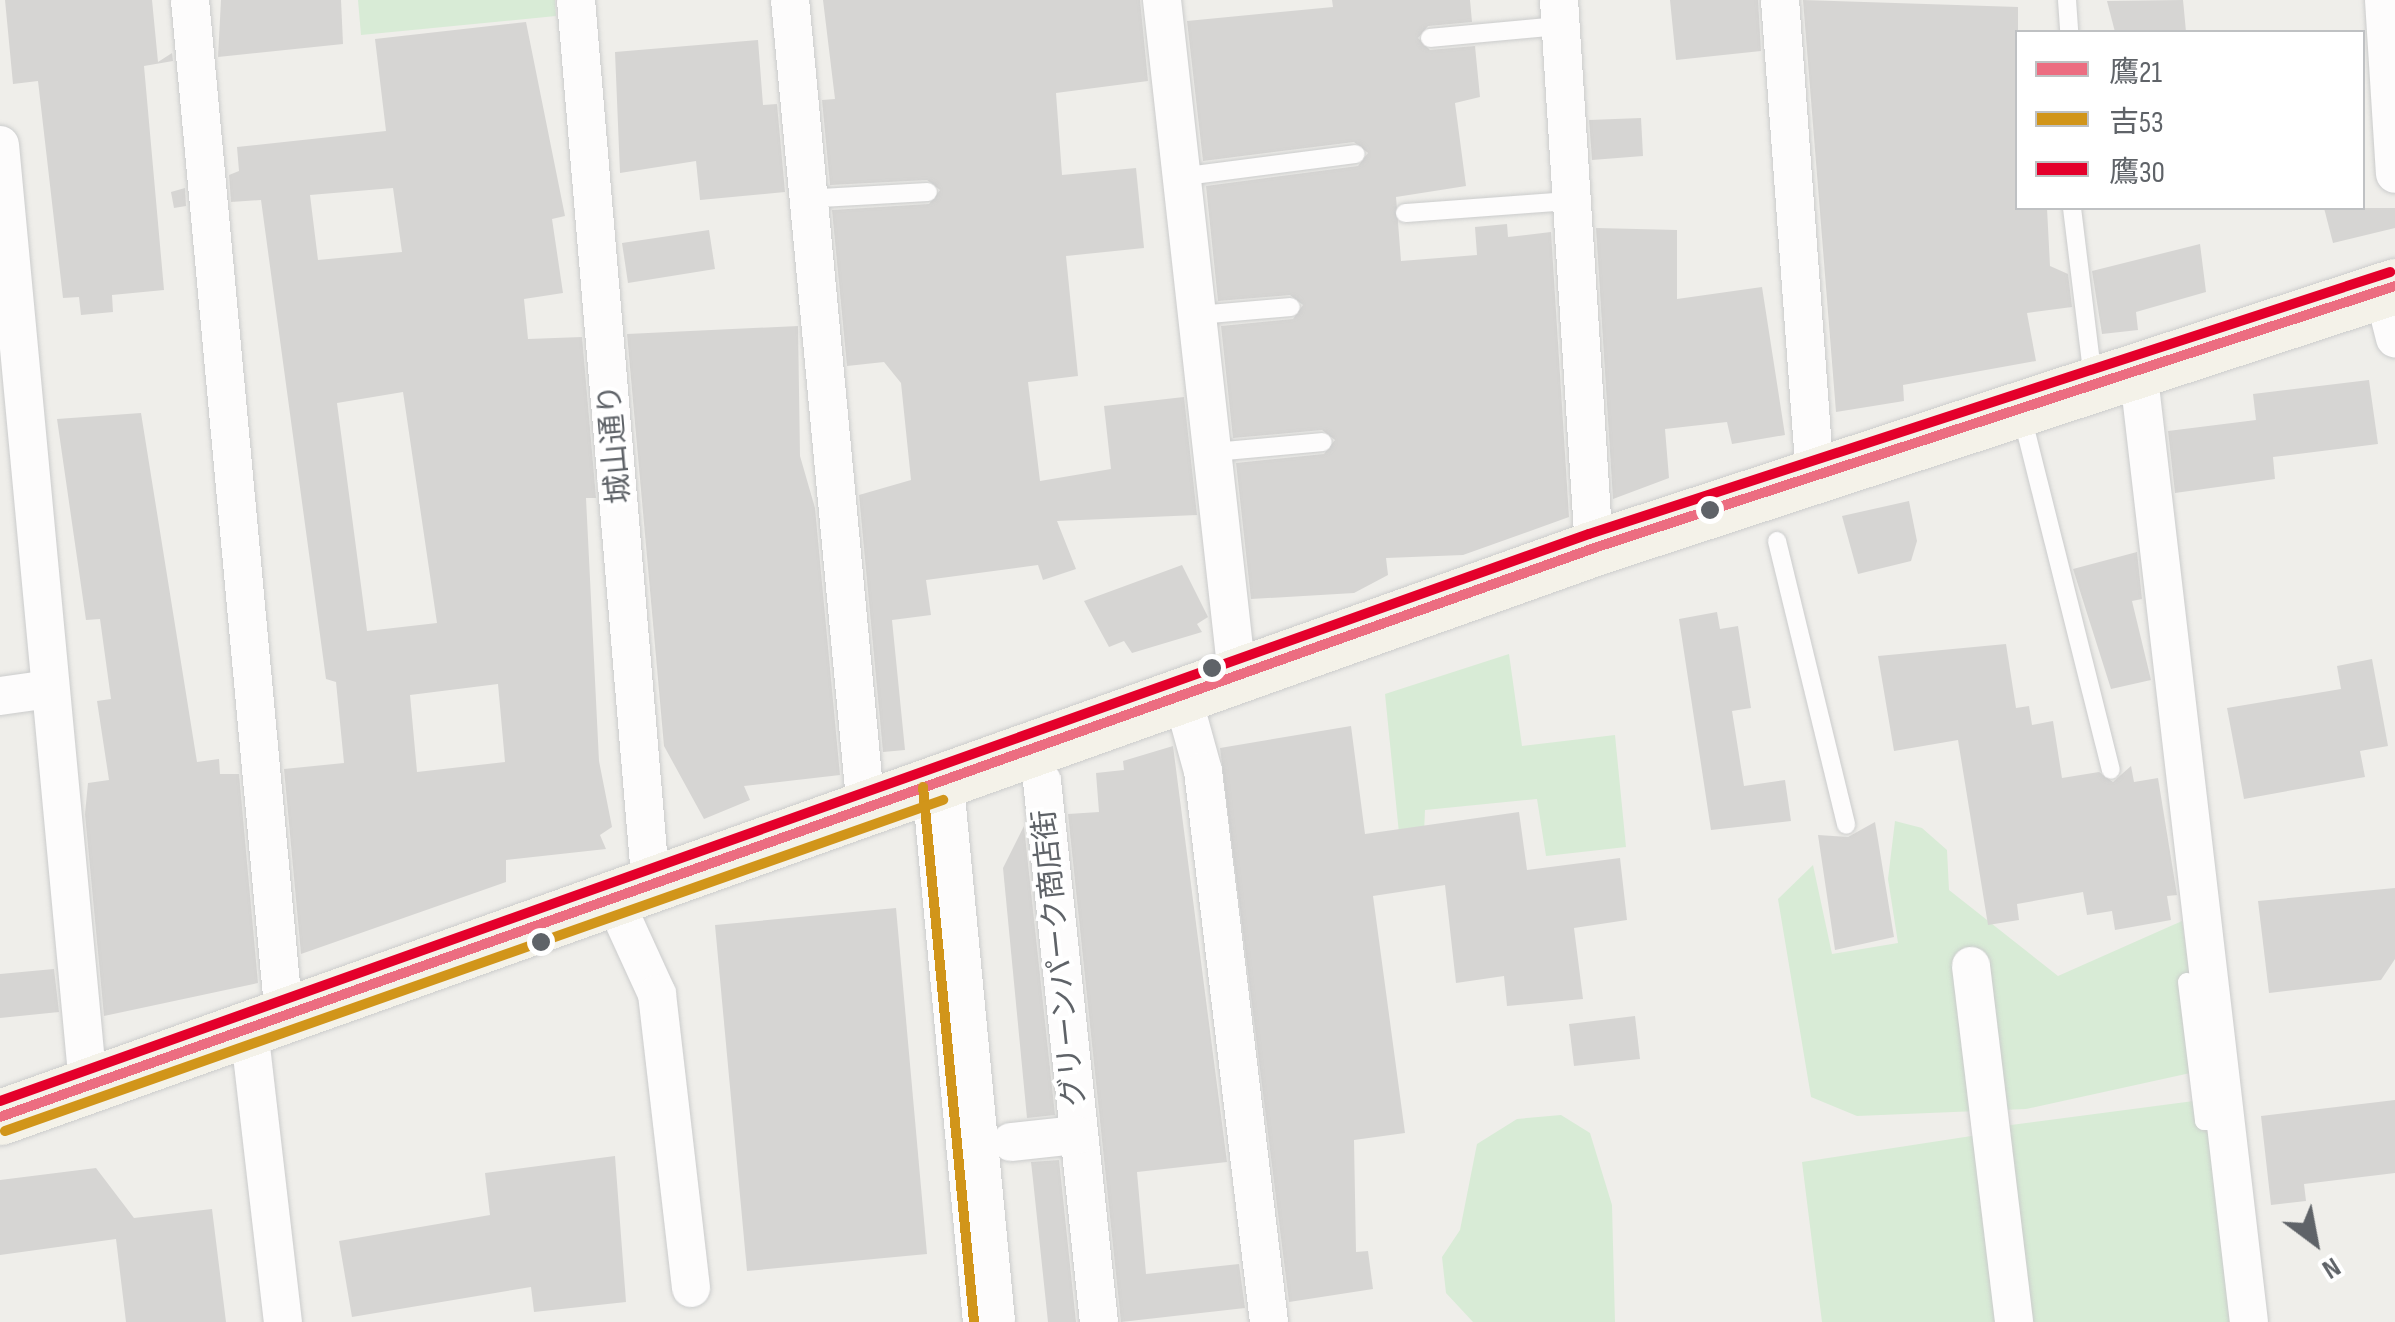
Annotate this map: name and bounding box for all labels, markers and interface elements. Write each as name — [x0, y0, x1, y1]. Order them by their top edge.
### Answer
legend — [2015, 30, 2365, 210]
text: 鷹21 — [2109, 55, 2162, 91]
text: 吉53 — [2109, 105, 2164, 141]
text: 鷹30 — [2109, 155, 2165, 191]
street label: 城山通り — [592, 383, 638, 505]
unlabelled marker — [1700, 500, 1720, 520]
unlabelled marker — [1202, 658, 1222, 678]
street label: グリーンパーク商店街 — [1026, 807, 1094, 1109]
unlabelled marker — [531, 932, 551, 952]
north arrow — [2265, 1192, 2365, 1292]
text: N — [2316, 1250, 2346, 1286]

